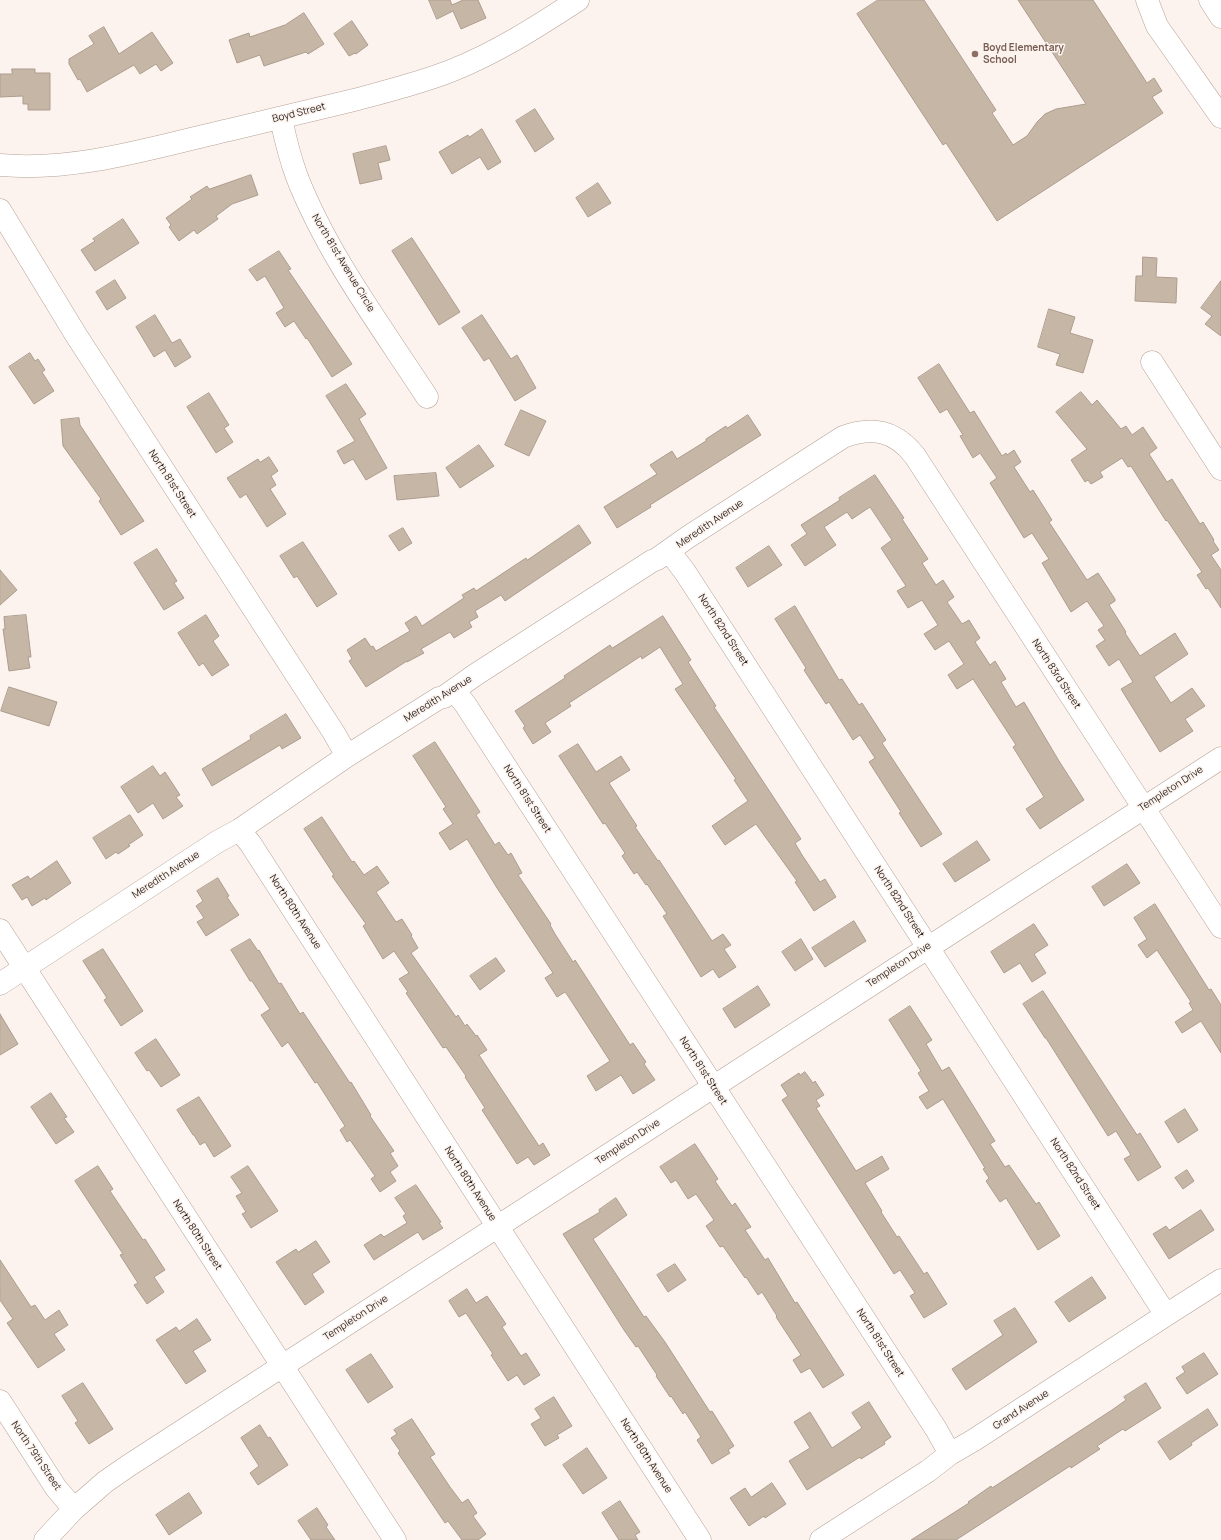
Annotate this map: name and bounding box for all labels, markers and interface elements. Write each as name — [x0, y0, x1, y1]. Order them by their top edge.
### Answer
place label: Boyd Elementary School — [983, 42, 1064, 66]
marker: Boyd Elementary School — [970, 49, 980, 59]
street label: Boyd Street — [271, 101, 327, 125]
street label: North 81st Avenue Circle — [309, 212, 377, 314]
street label: North 81st Street — [146, 448, 198, 520]
street label: Meredith Avenue — [674, 497, 746, 551]
street label: North 82nd Street — [695, 592, 751, 668]
street label: North 83rd Street — [1029, 637, 1083, 711]
street label: Meredith Avenue — [402, 673, 474, 725]
street label: North 81st Street — [501, 763, 553, 835]
street label: Templeton Drive — [1137, 764, 1205, 814]
street label: Meredith Avenue — [130, 849, 202, 901]
street label: North 82nd Street — [871, 864, 927, 940]
street label: North 80th Avenue — [266, 873, 324, 951]
street label: Templeton Drive — [865, 940, 933, 990]
street label: North 81st Street — [677, 1035, 729, 1107]
street label: Templeton Drive — [594, 1117, 662, 1167]
street label: North 82nd Street — [1047, 1136, 1103, 1212]
street label: North 80th Avenue — [441, 1145, 499, 1223]
street label: North 80th Street — [170, 1198, 224, 1272]
street label: Templeton Drive — [322, 1293, 390, 1343]
street label: North 81st Street — [854, 1307, 906, 1379]
street label: Grand Avenue — [991, 1388, 1051, 1432]
street label: North 80th Avenue — [617, 1417, 675, 1495]
street label: North 79th Street — [8, 1419, 64, 1493]

